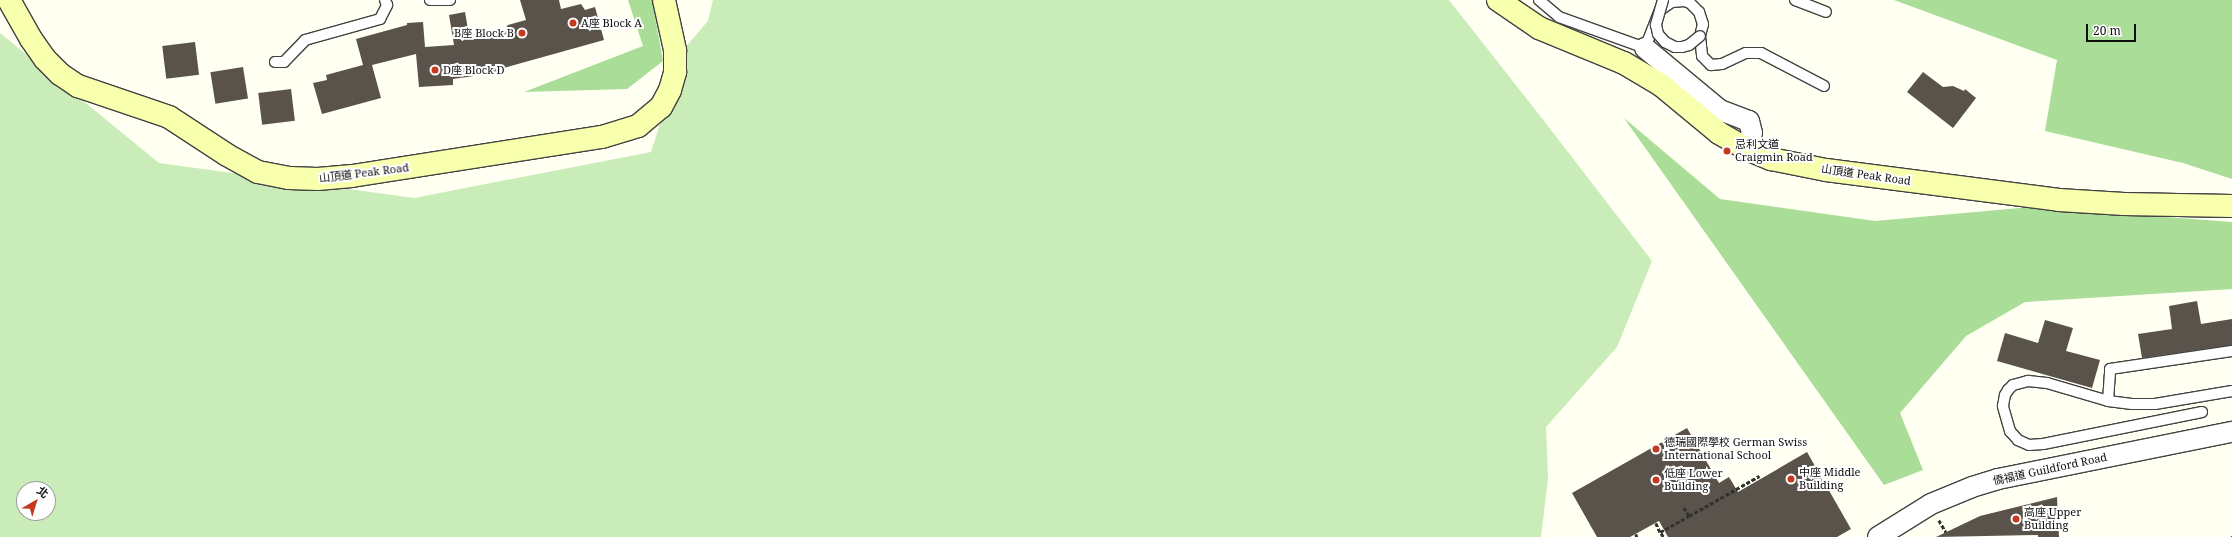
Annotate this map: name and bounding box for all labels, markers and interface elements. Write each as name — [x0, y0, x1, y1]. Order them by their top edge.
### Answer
place label: A座 Block A — [581, 16, 642, 30]
scale bar — [2088, 16, 2138, 42]
marker: A座 Block A — [568, 18, 578, 28]
text: 20 m — [2093, 22, 2121, 39]
place label: B座 Block B — [454, 26, 514, 40]
marker: B座 Block B — [517, 28, 527, 38]
place label: D座 Block D — [443, 63, 505, 77]
marker: D座 Block D — [430, 65, 440, 75]
place label: 忌利文道 Craigmin Road — [1735, 138, 1813, 164]
marker: 忌利文道 Craigmin Road — [1722, 146, 1732, 156]
street label: 山頂道 Peak Road — [318, 161, 410, 185]
street label: 山頂道 Peak Road — [1820, 162, 1912, 188]
place label: 德瑞國際學校 German Swiss International School — [1664, 436, 1807, 462]
marker: 德瑞國際學校 German Swiss International School — [1651, 444, 1661, 454]
street label: 僑福道 Guildford Road — [1992, 450, 2108, 488]
place label: 中座 Middle Building — [1799, 466, 1861, 492]
place label: 低座 Lower Building — [1664, 467, 1723, 493]
marker: 中座 Middle Building — [1786, 474, 1796, 484]
marker: 低座 Lower Building — [1651, 475, 1661, 485]
north arrow — [16, 481, 56, 521]
text: 北 — [34, 483, 52, 501]
place label: 高座 Upper Building — [2024, 506, 2081, 532]
marker: 高座 Upper Building — [2011, 514, 2021, 524]

